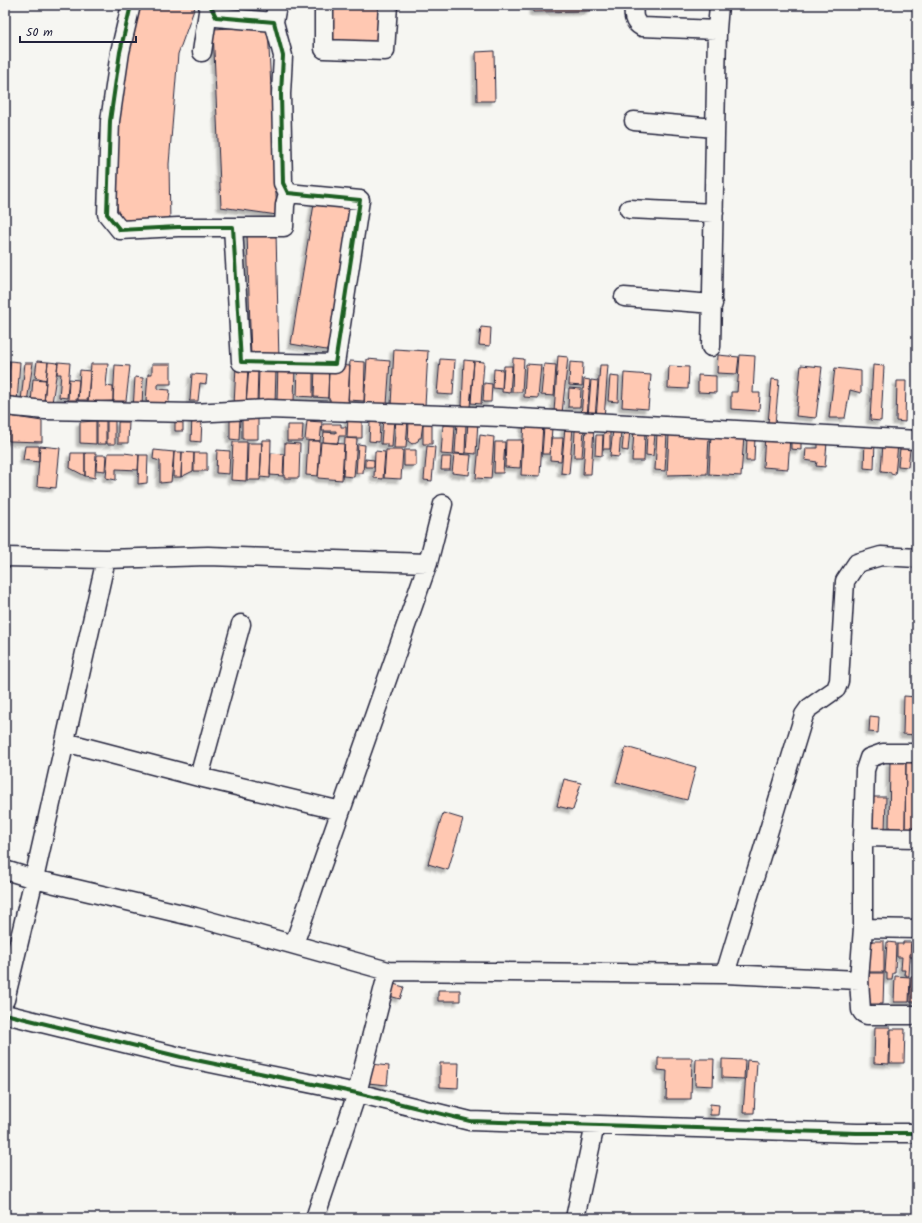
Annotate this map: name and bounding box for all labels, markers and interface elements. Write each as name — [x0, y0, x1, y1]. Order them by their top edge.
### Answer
scale bar — [20, 18, 136, 44]
text: 50 m — [26, 23, 53, 42]

